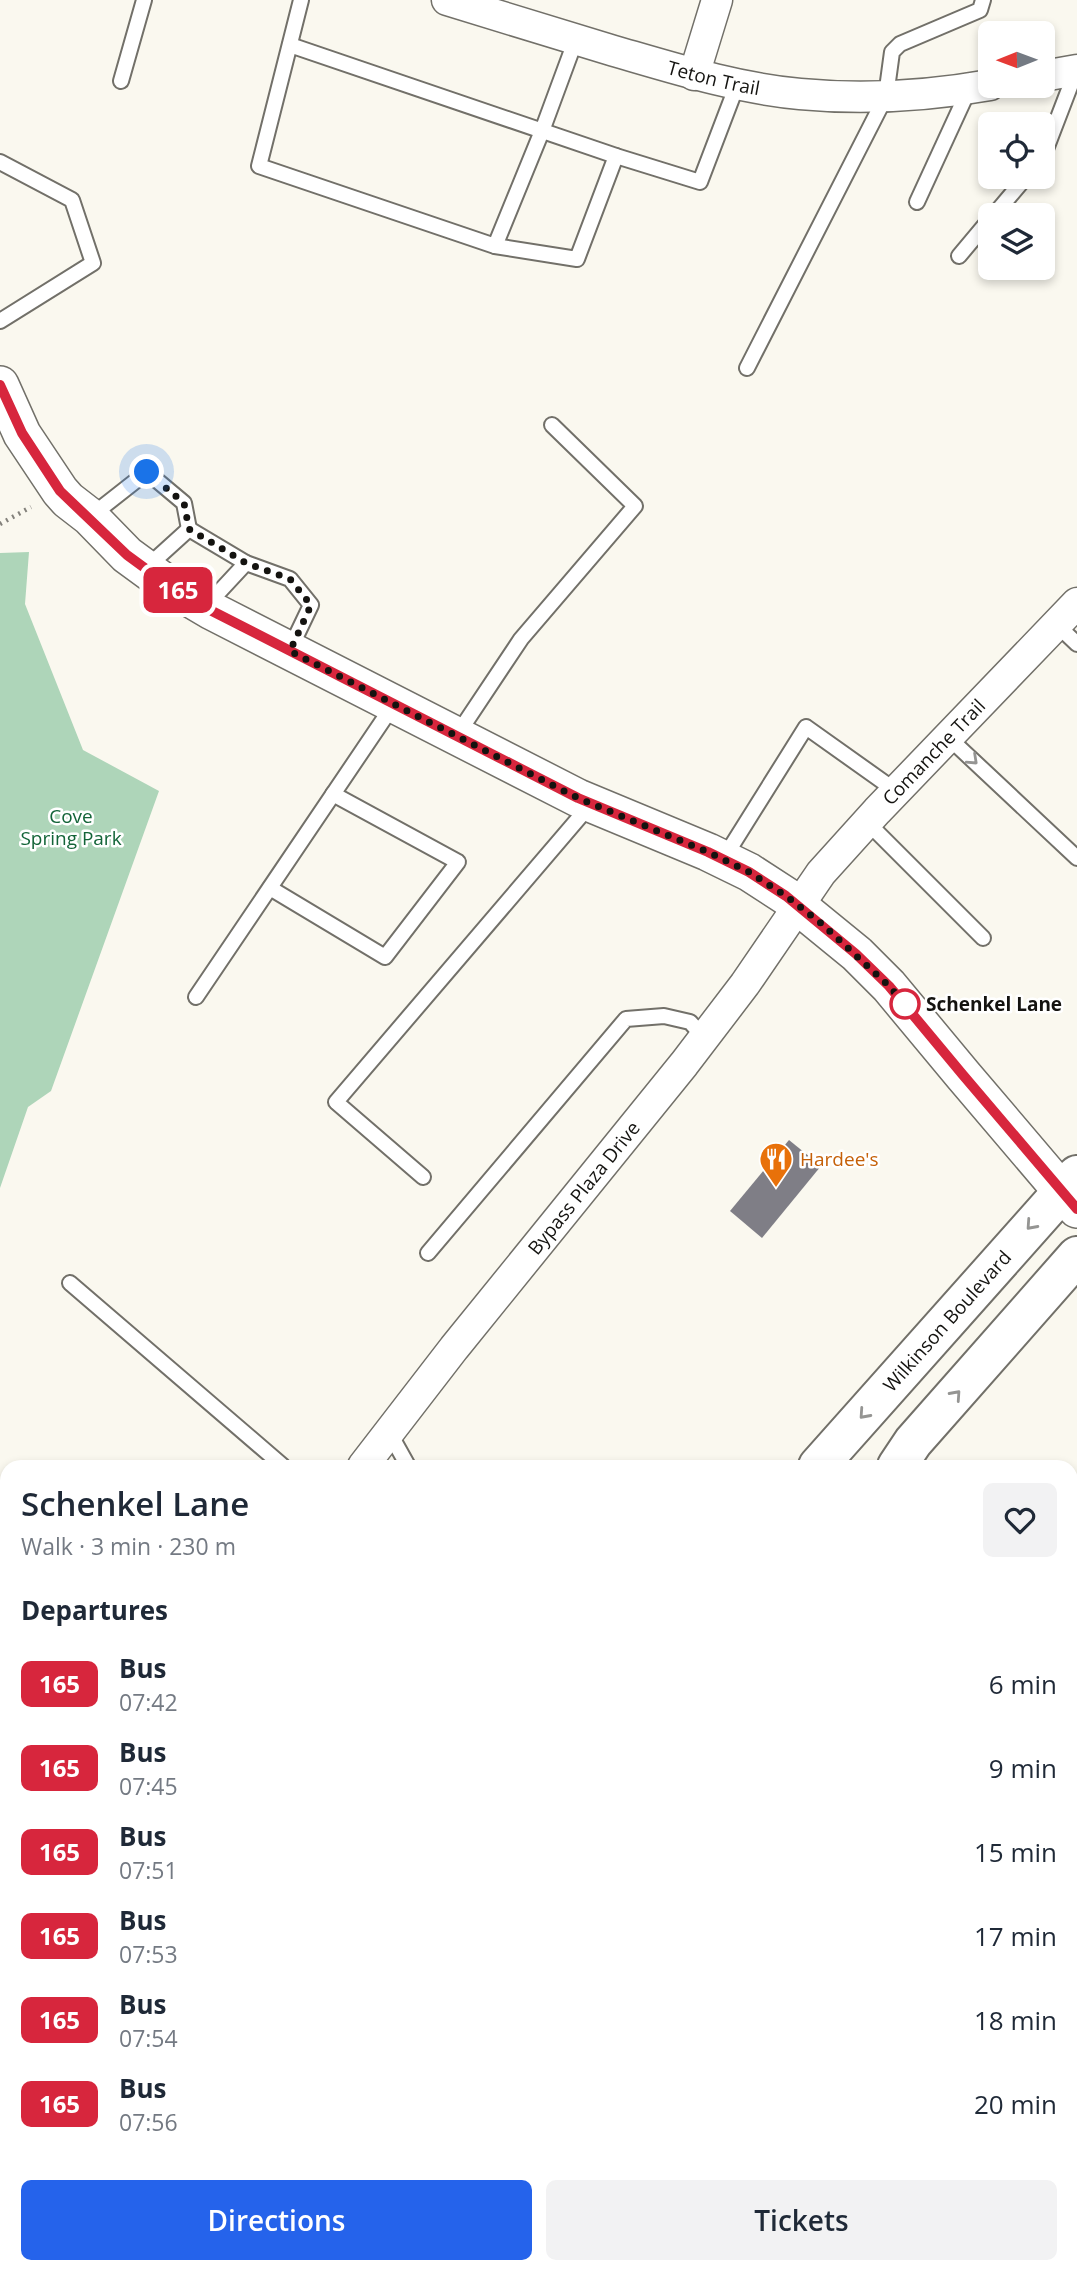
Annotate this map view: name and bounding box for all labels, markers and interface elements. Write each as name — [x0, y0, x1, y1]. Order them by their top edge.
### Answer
north arrow — [978, 21, 1055, 98]
map controls — [978, 21, 1055, 280]
street label: Teton Trail — [665, 54, 762, 101]
button: locate — [978, 112, 1055, 189]
button: layers — [978, 203, 1055, 280]
your location — [129, 454, 164, 489]
line badge: 165 — [138, 567, 218, 613]
text: 165 — [157, 573, 199, 606]
street label: Comanche Trail — [877, 693, 991, 811]
one-way arrow — [965, 752, 978, 765]
park label: Cove Spring Park — [20, 803, 122, 851]
marker: Schenkel Lane — [890, 989, 920, 1019]
place label: Schenkel Lane — [926, 991, 1062, 1017]
street label: Bypass Plaza Drive — [522, 1116, 646, 1260]
restaurant icon: Hardee's — [757, 1140, 795, 1189]
place label: Hardee's — [800, 1146, 879, 1172]
one-way arrow — [1027, 1217, 1039, 1230]
street label: Wilkinson Boulevard — [877, 1245, 1017, 1397]
one-way arrow — [948, 1390, 960, 1403]
one-way arrow — [860, 1406, 873, 1419]
text: Schenkel Lane — [21, 1481, 249, 1526]
button: heart — [983, 1483, 1057, 1557]
text: Walk · 3 min · 230 m — [21, 1530, 236, 1562]
text: Departures — [21, 1592, 168, 1628]
text: Bus — [119, 1650, 166, 1686]
text: 6 min — [989, 1666, 1057, 1702]
text: 165 — [39, 1667, 80, 1700]
text: 07:42 — [119, 1686, 178, 1718]
text: Bus — [119, 1734, 166, 1770]
text: 9 min — [989, 1750, 1057, 1786]
text: 165 — [39, 1751, 80, 1784]
text: 07:45 — [119, 1770, 178, 1802]
text: Bus — [119, 1818, 166, 1854]
text: 15 min — [974, 1834, 1057, 1870]
text: 165 — [39, 1835, 80, 1868]
text: 07:51 — [119, 1854, 178, 1886]
text: Bus — [119, 1902, 166, 1938]
text: 17 min — [974, 1918, 1057, 1954]
text: 165 — [39, 1919, 80, 1952]
text: 07:53 — [119, 1938, 178, 1970]
text: Bus — [119, 1986, 166, 2022]
text: 18 min — [974, 2002, 1057, 2038]
text: 165 — [39, 2003, 80, 2036]
text: 07:54 — [119, 2022, 178, 2054]
text: Bus — [119, 2070, 166, 2106]
text: 20 min — [974, 2086, 1057, 2122]
text: 165 — [39, 2087, 80, 2120]
text: 07:56 — [119, 2106, 178, 2138]
button: Directions — [21, 2180, 532, 2260]
button: Tickets — [546, 2180, 1057, 2260]

